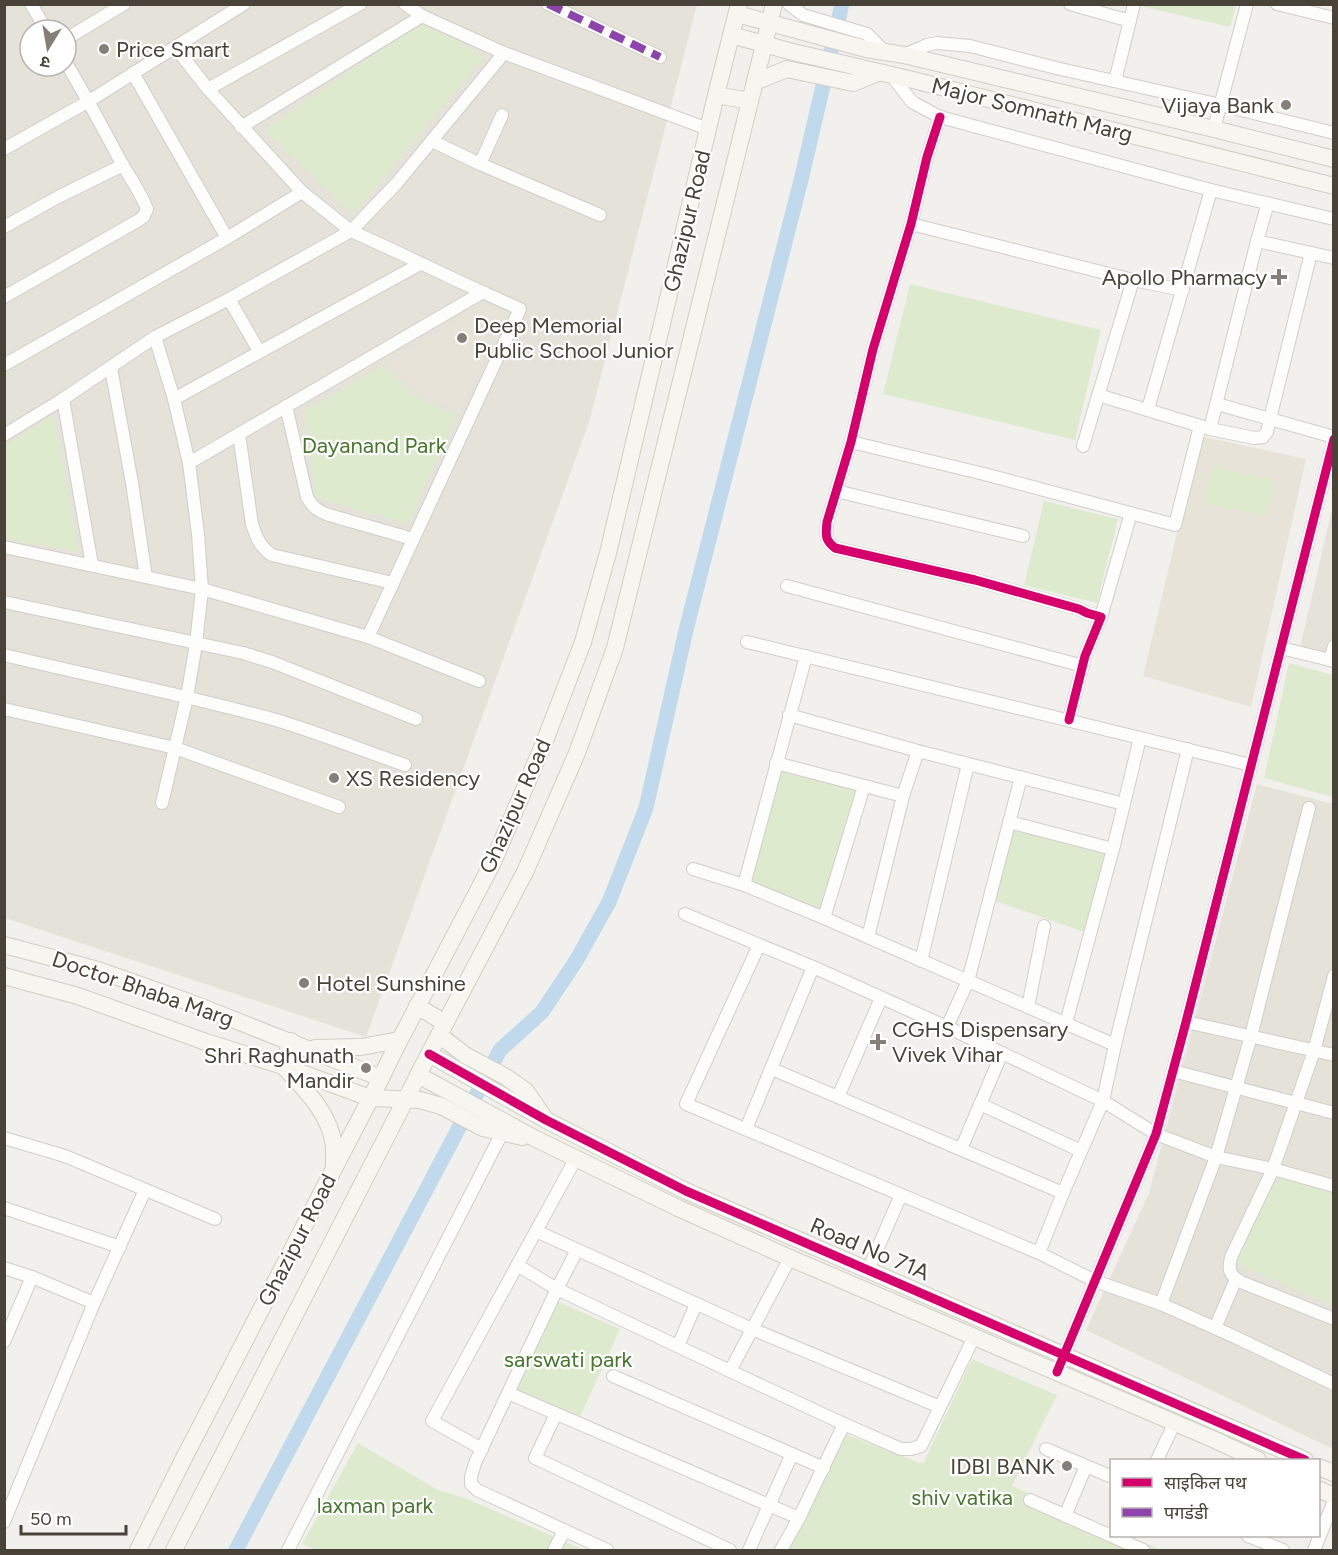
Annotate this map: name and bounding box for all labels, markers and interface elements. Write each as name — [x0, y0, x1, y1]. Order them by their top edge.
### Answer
north arrow — [18, 18, 78, 78]
place label: Price Smart — [116, 36, 230, 63]
marker: Price Smart — [97, 42, 111, 56]
text: उ — [38, 52, 52, 72]
street label: Major Somnath Marg — [929, 72, 1135, 148]
place label: Vijaya Bank — [1161, 92, 1274, 119]
marker: Vijaya Bank — [1279, 98, 1293, 112]
street label: Ghazipur Road — [658, 147, 716, 295]
place label: Apollo Pharmacy — [1102, 264, 1267, 291]
marker: Apollo Pharmacy — [1272, 270, 1286, 284]
place label: Deep Memorial Public School Junior — [474, 312, 674, 364]
marker: Deep Memorial Public School Junior — [455, 331, 469, 345]
park label: Dayanand Park — [302, 432, 447, 459]
street label: Ghazipur Road — [473, 734, 557, 878]
place label: XS Residency — [346, 765, 480, 792]
marker: XS Residency — [327, 771, 341, 785]
street label: Doctor Bhaba Marg — [49, 945, 237, 1033]
place label: Hotel Sunshine — [316, 970, 466, 997]
marker: Hotel Sunshine — [297, 976, 311, 990]
place label: CGHS Dispensary Vivek Vihar — [892, 1016, 1069, 1068]
marker: CGHS Dispensary Vivek Vihar — [869, 1033, 887, 1051]
place label: Shri Raghunath Mandir — [204, 1042, 355, 1094]
marker: Shri Raghunath Mandir — [359, 1061, 373, 1075]
street label: Ghazipur Road — [252, 1169, 342, 1311]
street label: Road No 71A — [806, 1212, 934, 1286]
park label: sarswati park — [504, 1346, 633, 1373]
place label: IDBI BANK — [950, 1453, 1056, 1480]
marker: IDBI BANK — [1060, 1459, 1074, 1473]
legend — [1110, 1459, 1320, 1537]
text: साइकिल पथ — [1164, 1472, 1247, 1494]
park label: shiv vatika — [911, 1484, 1013, 1511]
park label: laxman park — [317, 1492, 434, 1519]
scale bar — [21, 1498, 126, 1536]
text: पगडंडी — [1164, 1502, 1209, 1524]
text: 50 m — [30, 1508, 72, 1530]

